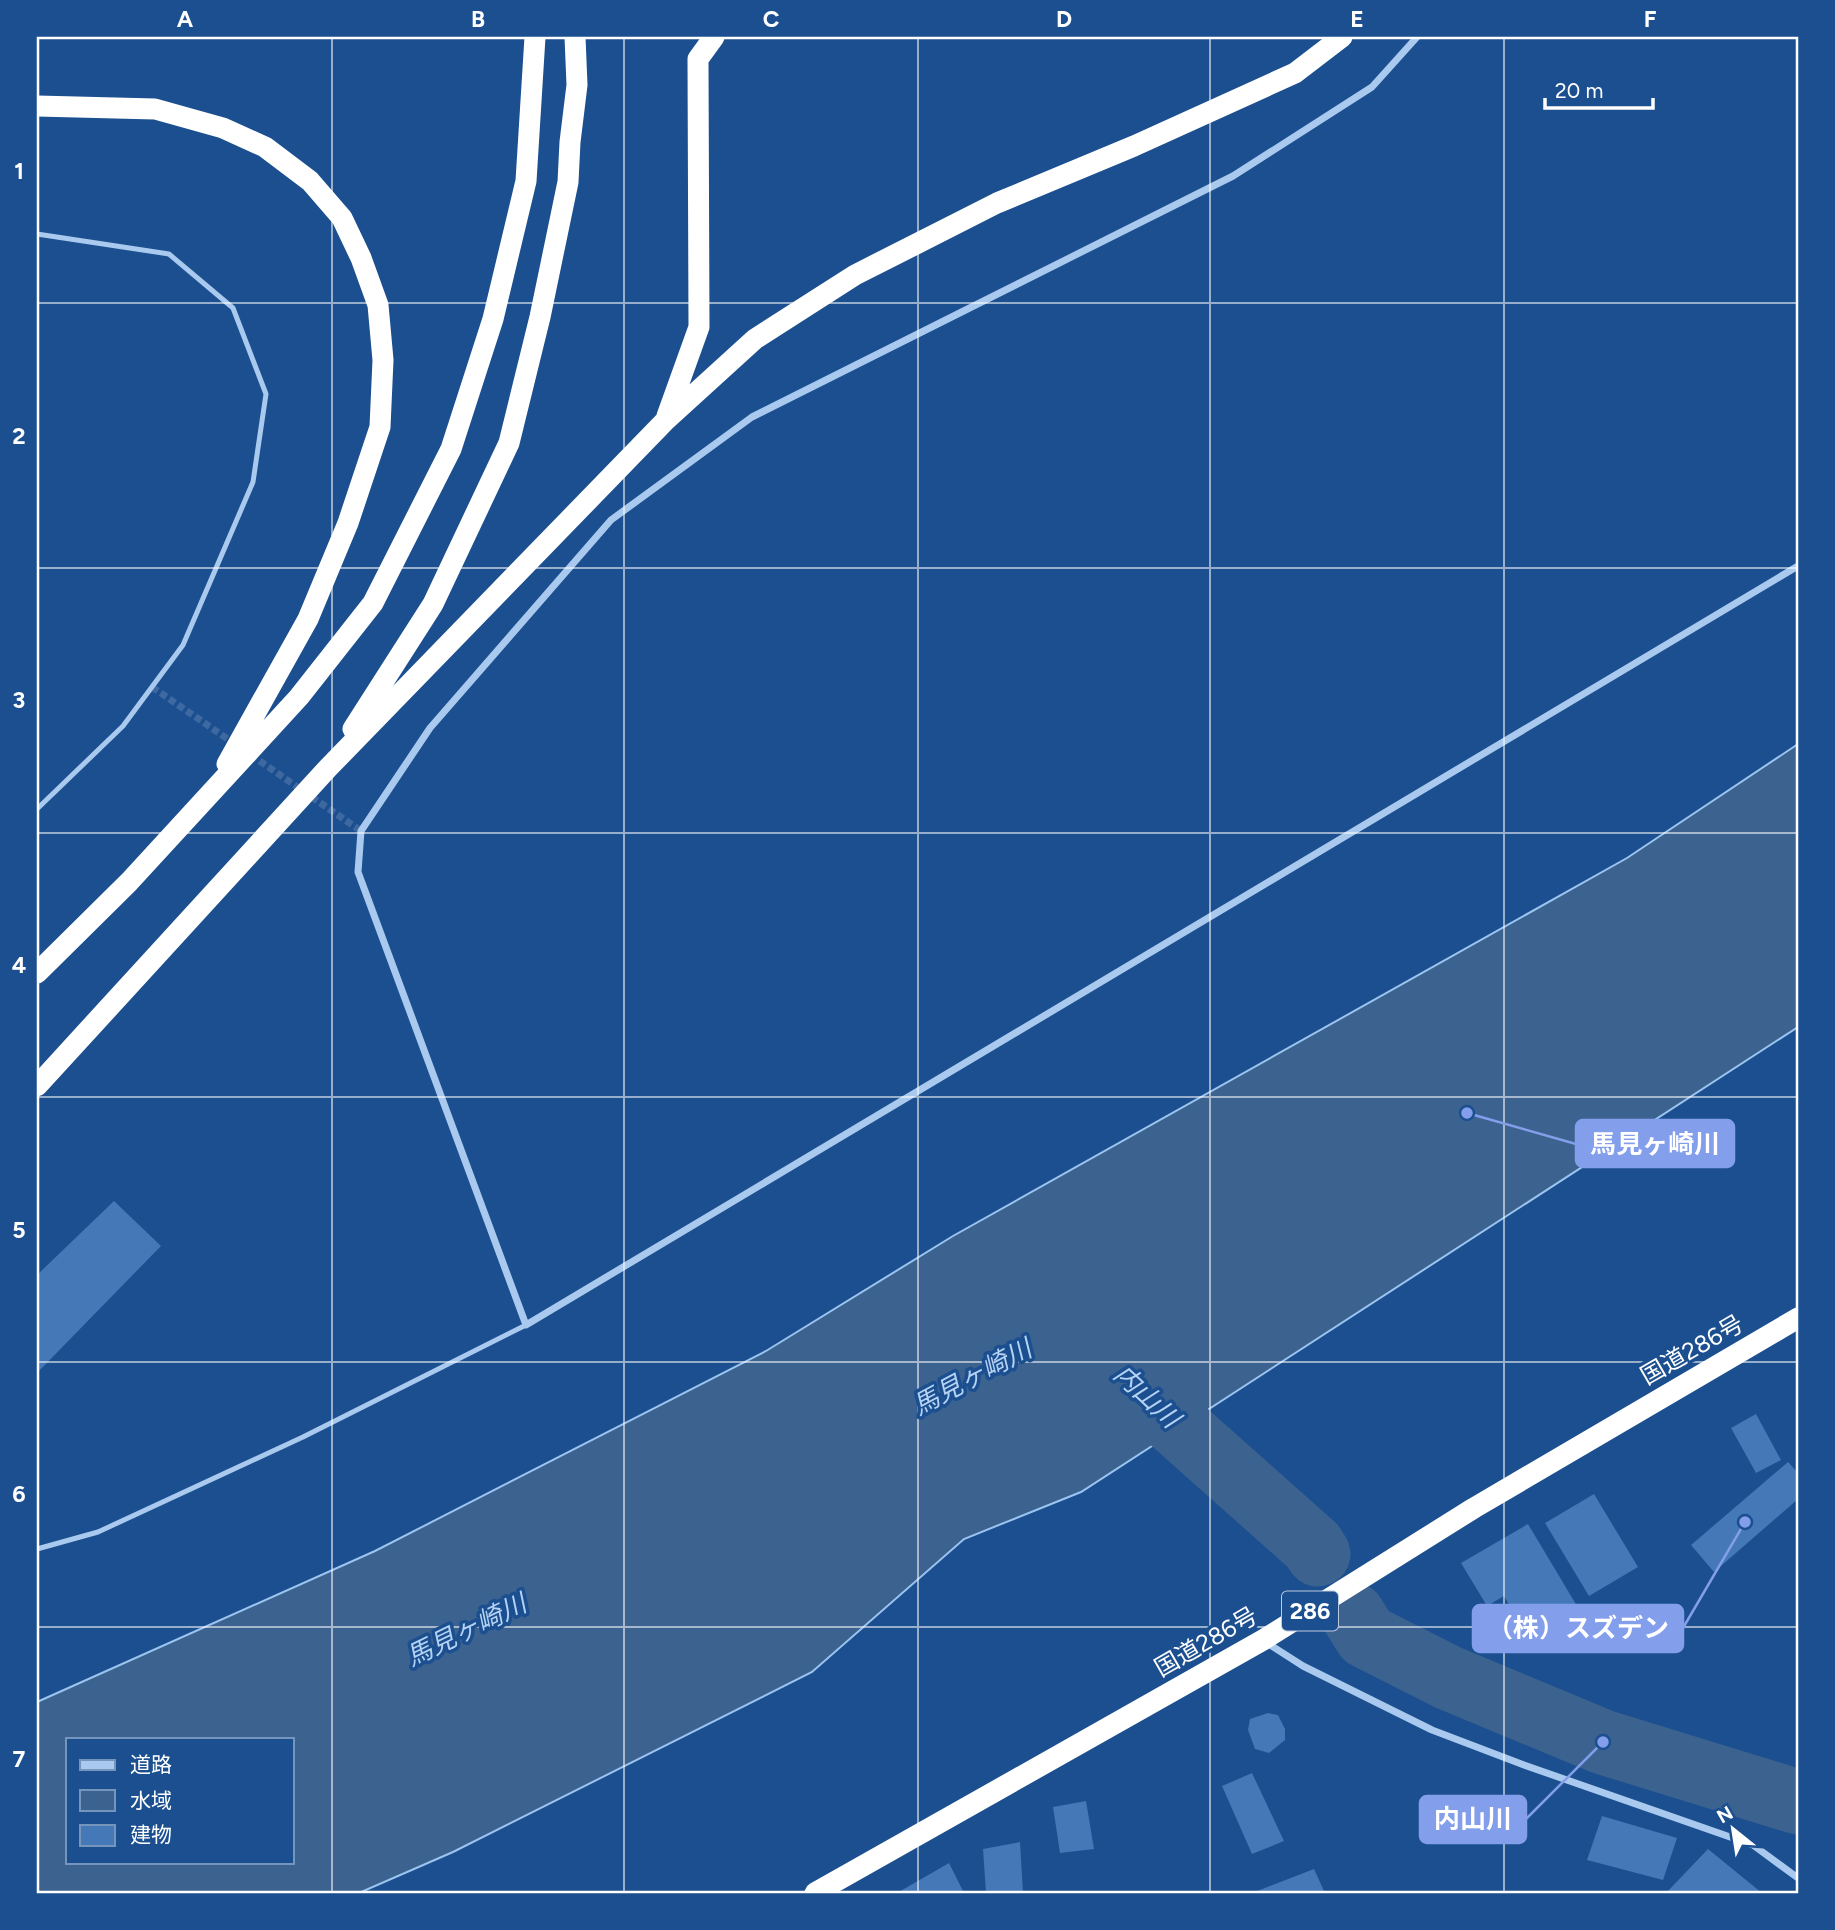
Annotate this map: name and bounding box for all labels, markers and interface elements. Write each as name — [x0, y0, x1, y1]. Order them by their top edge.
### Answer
text: A — [177, 5, 194, 33]
text: B — [471, 5, 485, 33]
text: C — [763, 5, 780, 33]
text: D — [1056, 5, 1072, 33]
text: E — [1350, 5, 1364, 33]
text: F — [1644, 5, 1657, 33]
scale bar — [1545, 66, 1653, 110]
text: 20 m — [1555, 78, 1603, 103]
text: 1 — [14, 157, 24, 185]
text: 2 — [12, 422, 26, 450]
text: 3 — [13, 686, 25, 714]
text: 4 — [12, 951, 26, 979]
callout: 馬見ヶ崎川 — [1576, 1120, 1734, 1167]
text: 馬見ヶ崎川 — [1590, 1128, 1720, 1160]
text: 5 — [12, 1216, 26, 1244]
street label: 国道286号 — [1635, 1309, 1748, 1391]
water label: 馬見ヶ崎川 — [907, 1331, 1040, 1422]
water label: 内山川 — [1108, 1358, 1189, 1436]
text: 6 — [12, 1480, 26, 1508]
water label: 馬見ヶ崎川 — [401, 1586, 534, 1673]
road number: 286 — [1282, 1592, 1338, 1630]
street label: 国道286号 — [1149, 1601, 1262, 1683]
callout: （株）スズデン — [1473, 1605, 1683, 1652]
text: （株）スズデン — [1487, 1612, 1669, 1644]
legend — [66, 1738, 294, 1864]
text: 7 — [13, 1745, 26, 1773]
text: 道路 — [130, 1752, 172, 1777]
text: 水域 — [130, 1788, 172, 1813]
north arrow — [1699, 1794, 1769, 1864]
callout: 内山川 — [1420, 1796, 1526, 1843]
text: N — [1713, 1801, 1737, 1828]
text: 内山川 — [1434, 1803, 1512, 1835]
text: 建物 — [130, 1822, 172, 1847]

